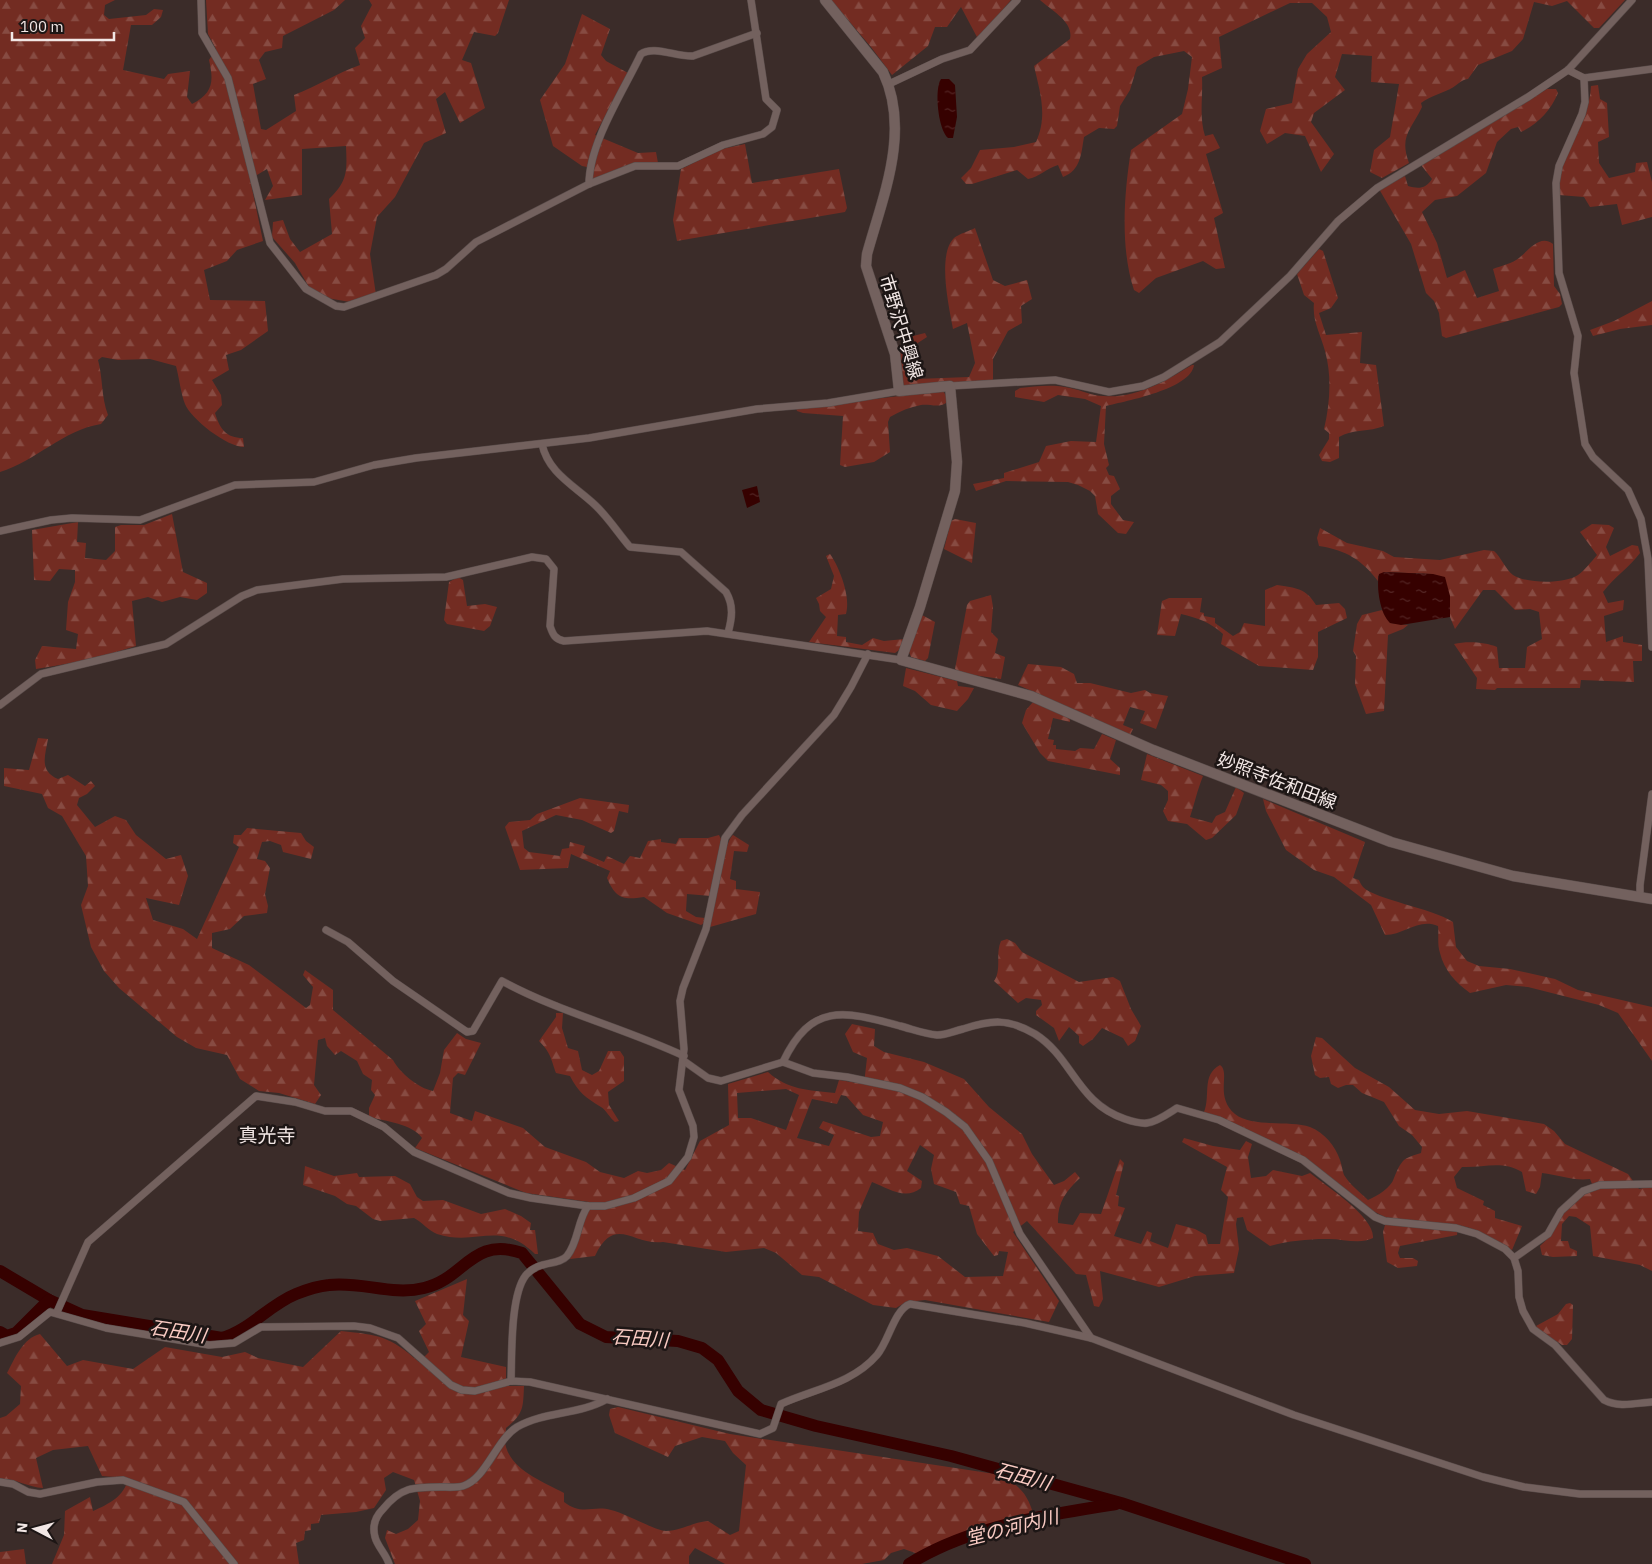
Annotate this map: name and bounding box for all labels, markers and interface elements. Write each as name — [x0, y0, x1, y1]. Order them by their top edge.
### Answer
scale bar — [12, 10, 115, 42]
text: 100 m — [20, 17, 64, 36]
street label: 市野沢中興線 — [875, 272, 928, 382]
street label: 妙照寺佐和田線 — [1214, 747, 1340, 814]
district label: 真光寺 — [238, 1123, 296, 1147]
water label: 石田川 — [148, 1315, 210, 1348]
water label: 石田川 — [611, 1324, 671, 1352]
water label: 石田川 — [992, 1457, 1056, 1495]
water label: 堂の河内川 — [963, 1503, 1063, 1550]
north arrow — [10, 1504, 60, 1554]
text: N — [13, 1522, 32, 1534]

